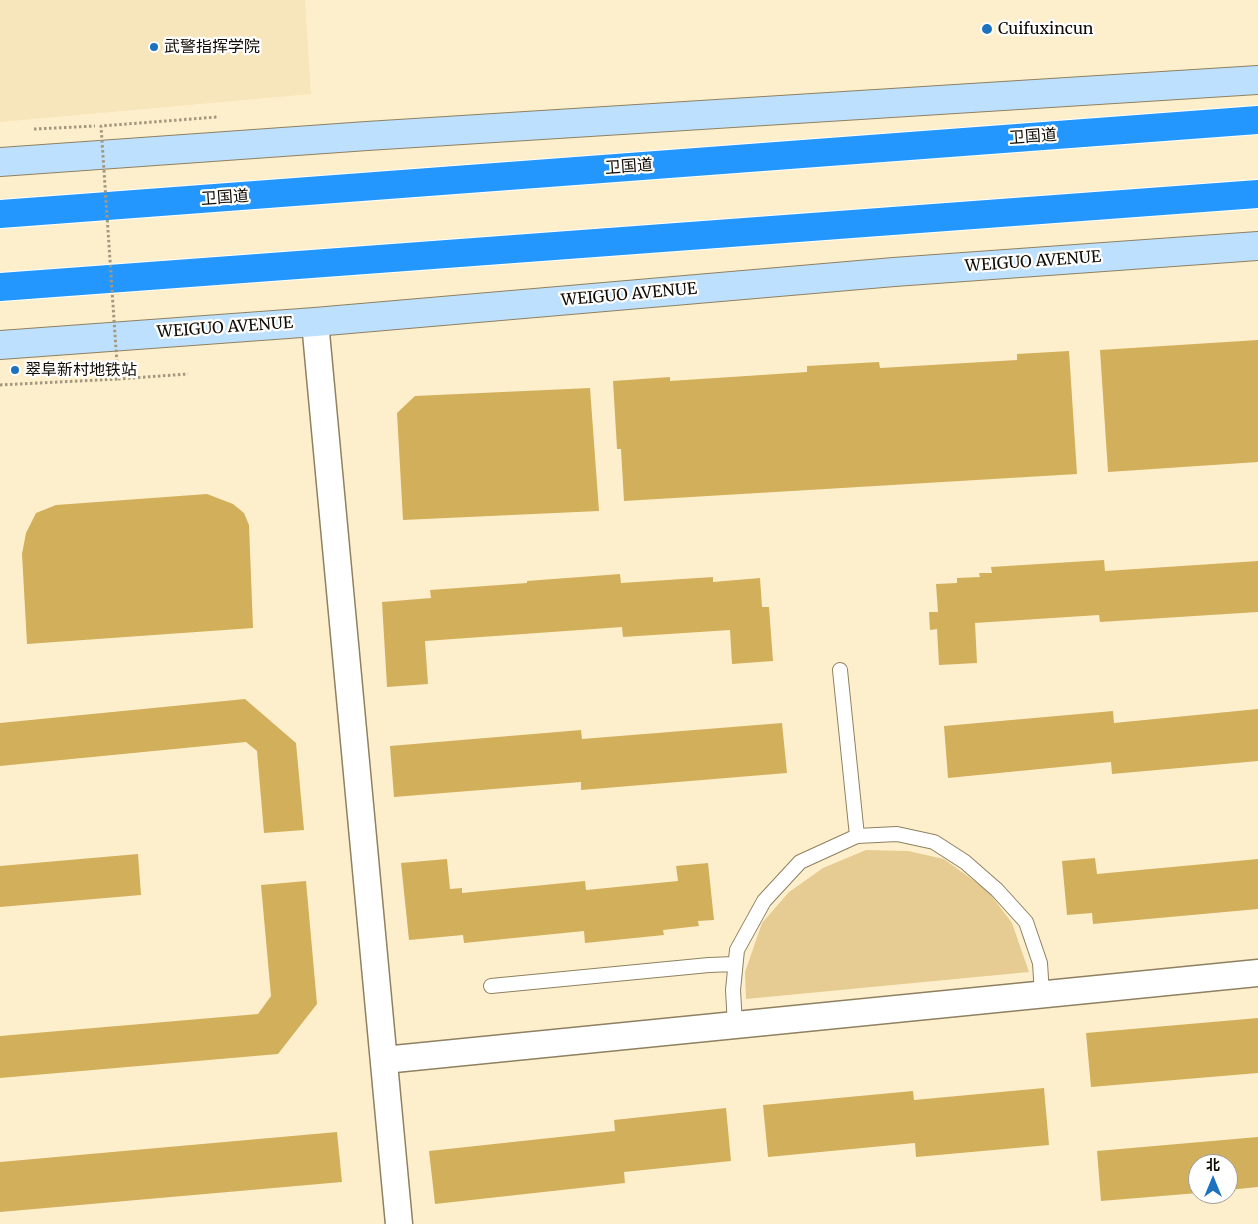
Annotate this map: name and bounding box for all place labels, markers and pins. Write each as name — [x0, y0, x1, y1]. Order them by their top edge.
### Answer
place label: Cuifuxincun — [998, 19, 1093, 39]
marker: Cuifuxincun — [980, 22, 994, 36]
place label: 武警指挥学院 — [164, 37, 260, 57]
marker: 武警指挥学院 — [148, 41, 160, 53]
place label: 翠阜新村地铁站 — [25, 360, 137, 380]
marker: 翠阜新村地铁站 — [9, 364, 21, 376]

